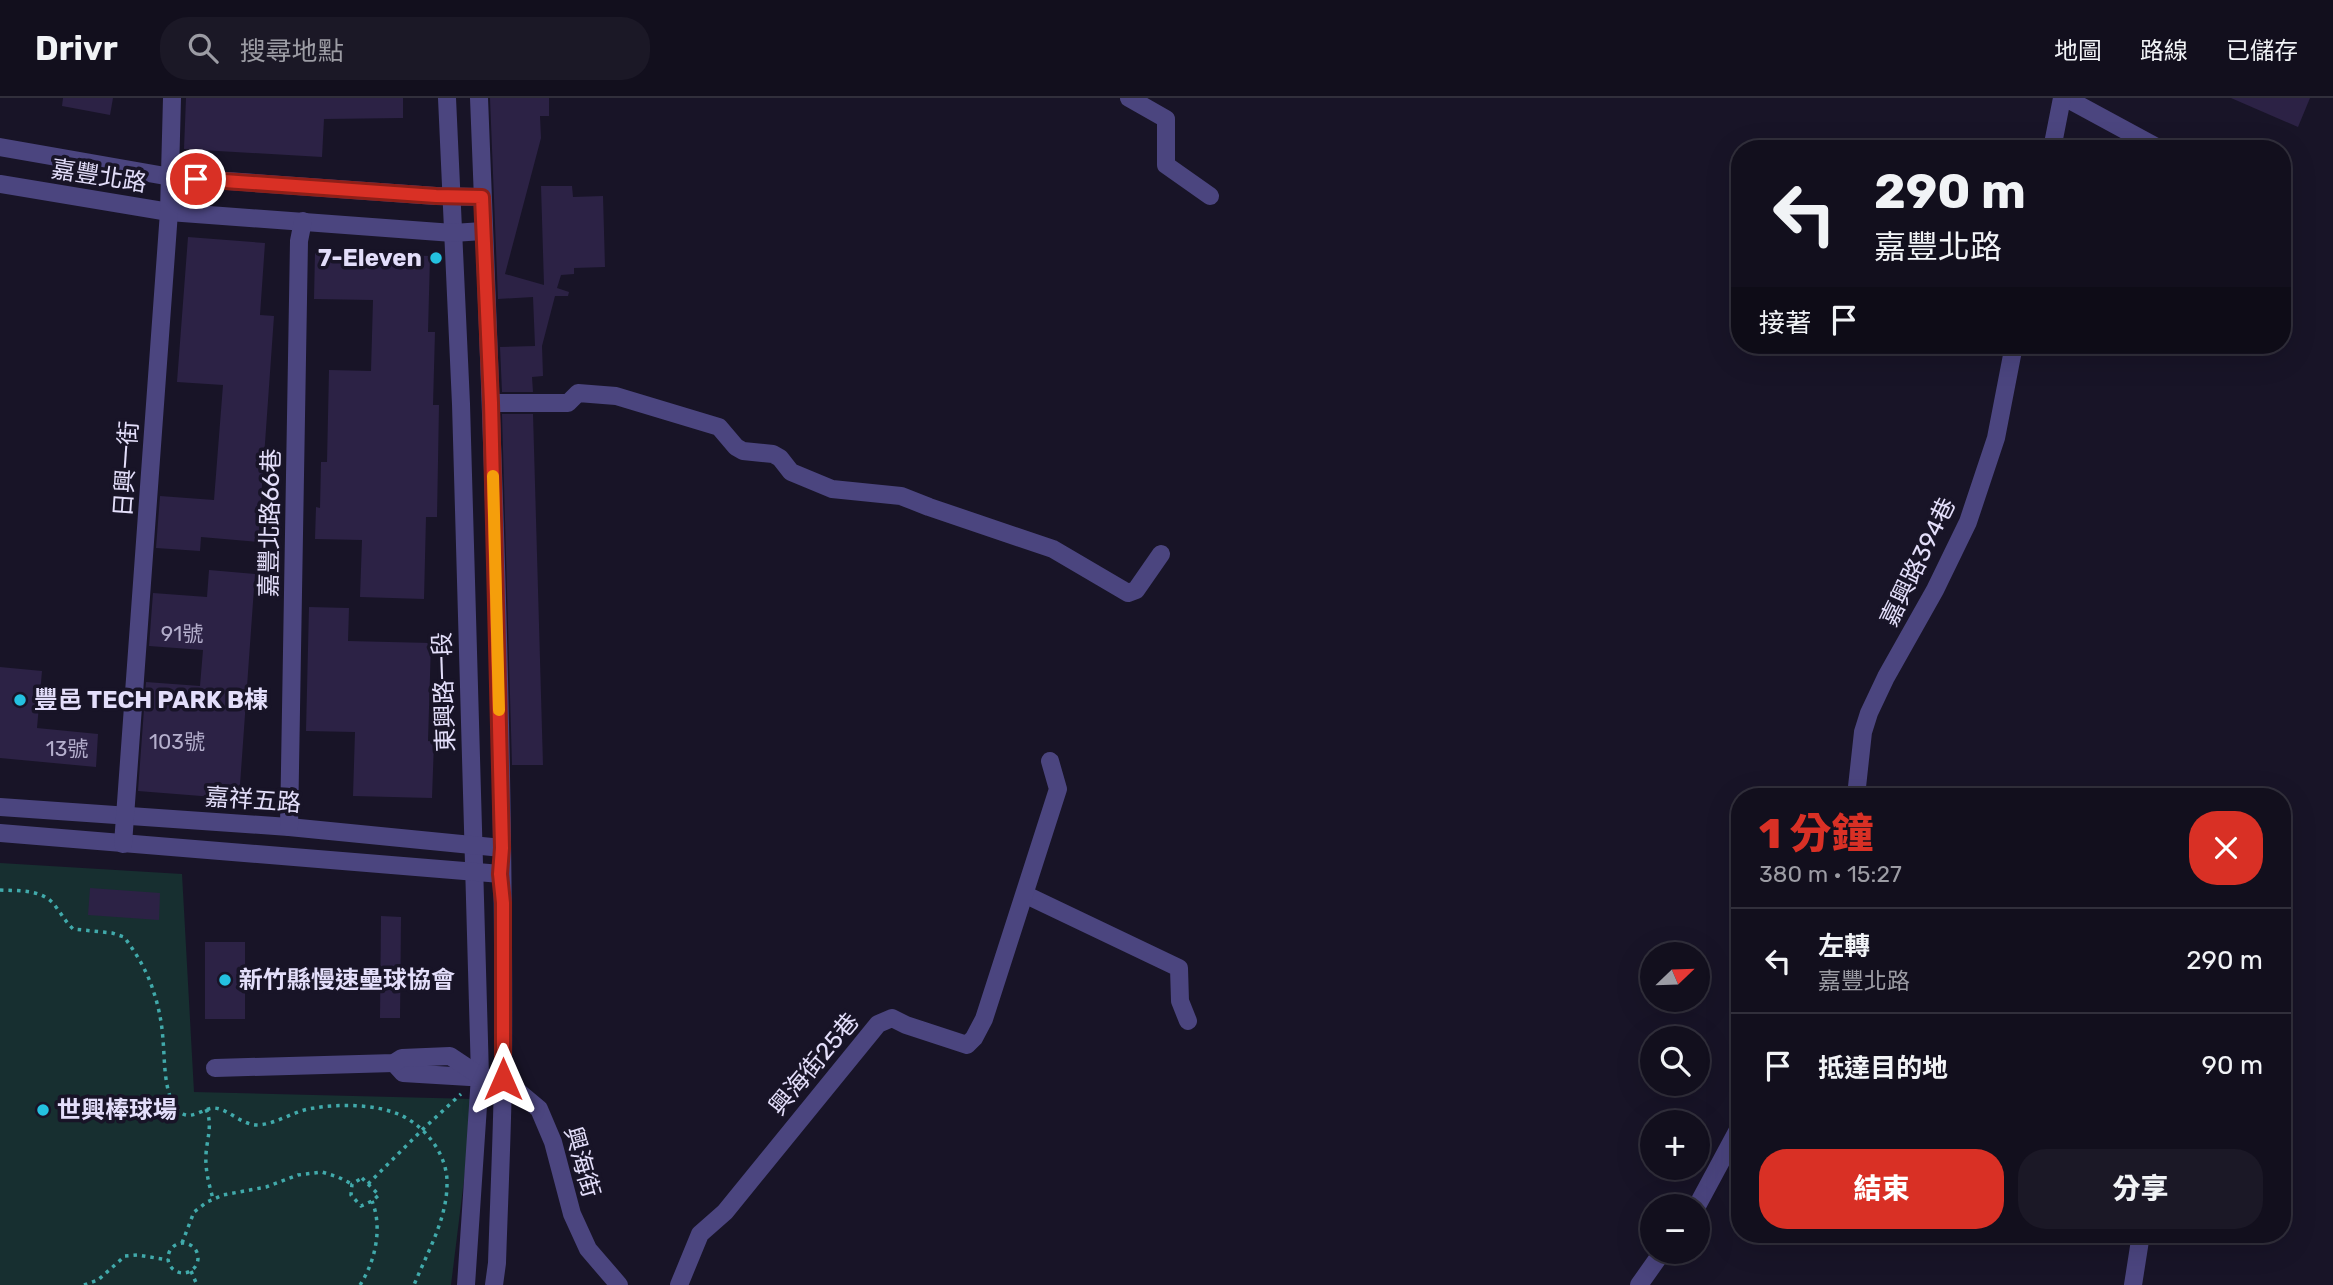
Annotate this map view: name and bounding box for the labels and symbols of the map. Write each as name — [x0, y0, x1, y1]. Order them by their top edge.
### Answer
pin — [166, 149, 226, 209]
street label: 嘉豐北路 — [49, 155, 149, 197]
place label: 7-Eleven — [318, 244, 422, 272]
marker: 7-Eleven — [428, 250, 444, 266]
street label: 日興一街 — [109, 420, 143, 518]
street label: 嘉豐北路66巷 — [255, 448, 285, 598]
street label: 嘉興路394巷 — [1875, 493, 1961, 631]
house number: 91號 — [161, 621, 203, 646]
street label: 東興路一段 — [428, 632, 460, 752]
place label: 豐邑 TECH PARK B棟 — [34, 686, 268, 714]
marker: 豐邑 TECH PARK B棟 — [12, 692, 28, 708]
house number: 103號 — [149, 729, 205, 754]
house number: 13號 — [46, 736, 88, 761]
street label: 嘉祥五路 — [204, 783, 302, 817]
north arrow — [1640, 942, 1710, 1012]
place label: 新竹縣慢速壘球協會 — [239, 966, 455, 994]
marker: 新竹縣慢速壘球協會 — [217, 972, 233, 988]
street label: 興海街25巷 — [763, 1007, 865, 1121]
position arrow — [466, 1042, 540, 1116]
place label: 世興棒球場 — [57, 1096, 177, 1124]
marker: 世興棒球場 — [35, 1102, 51, 1118]
street label: 興海街 — [559, 1124, 605, 1200]

